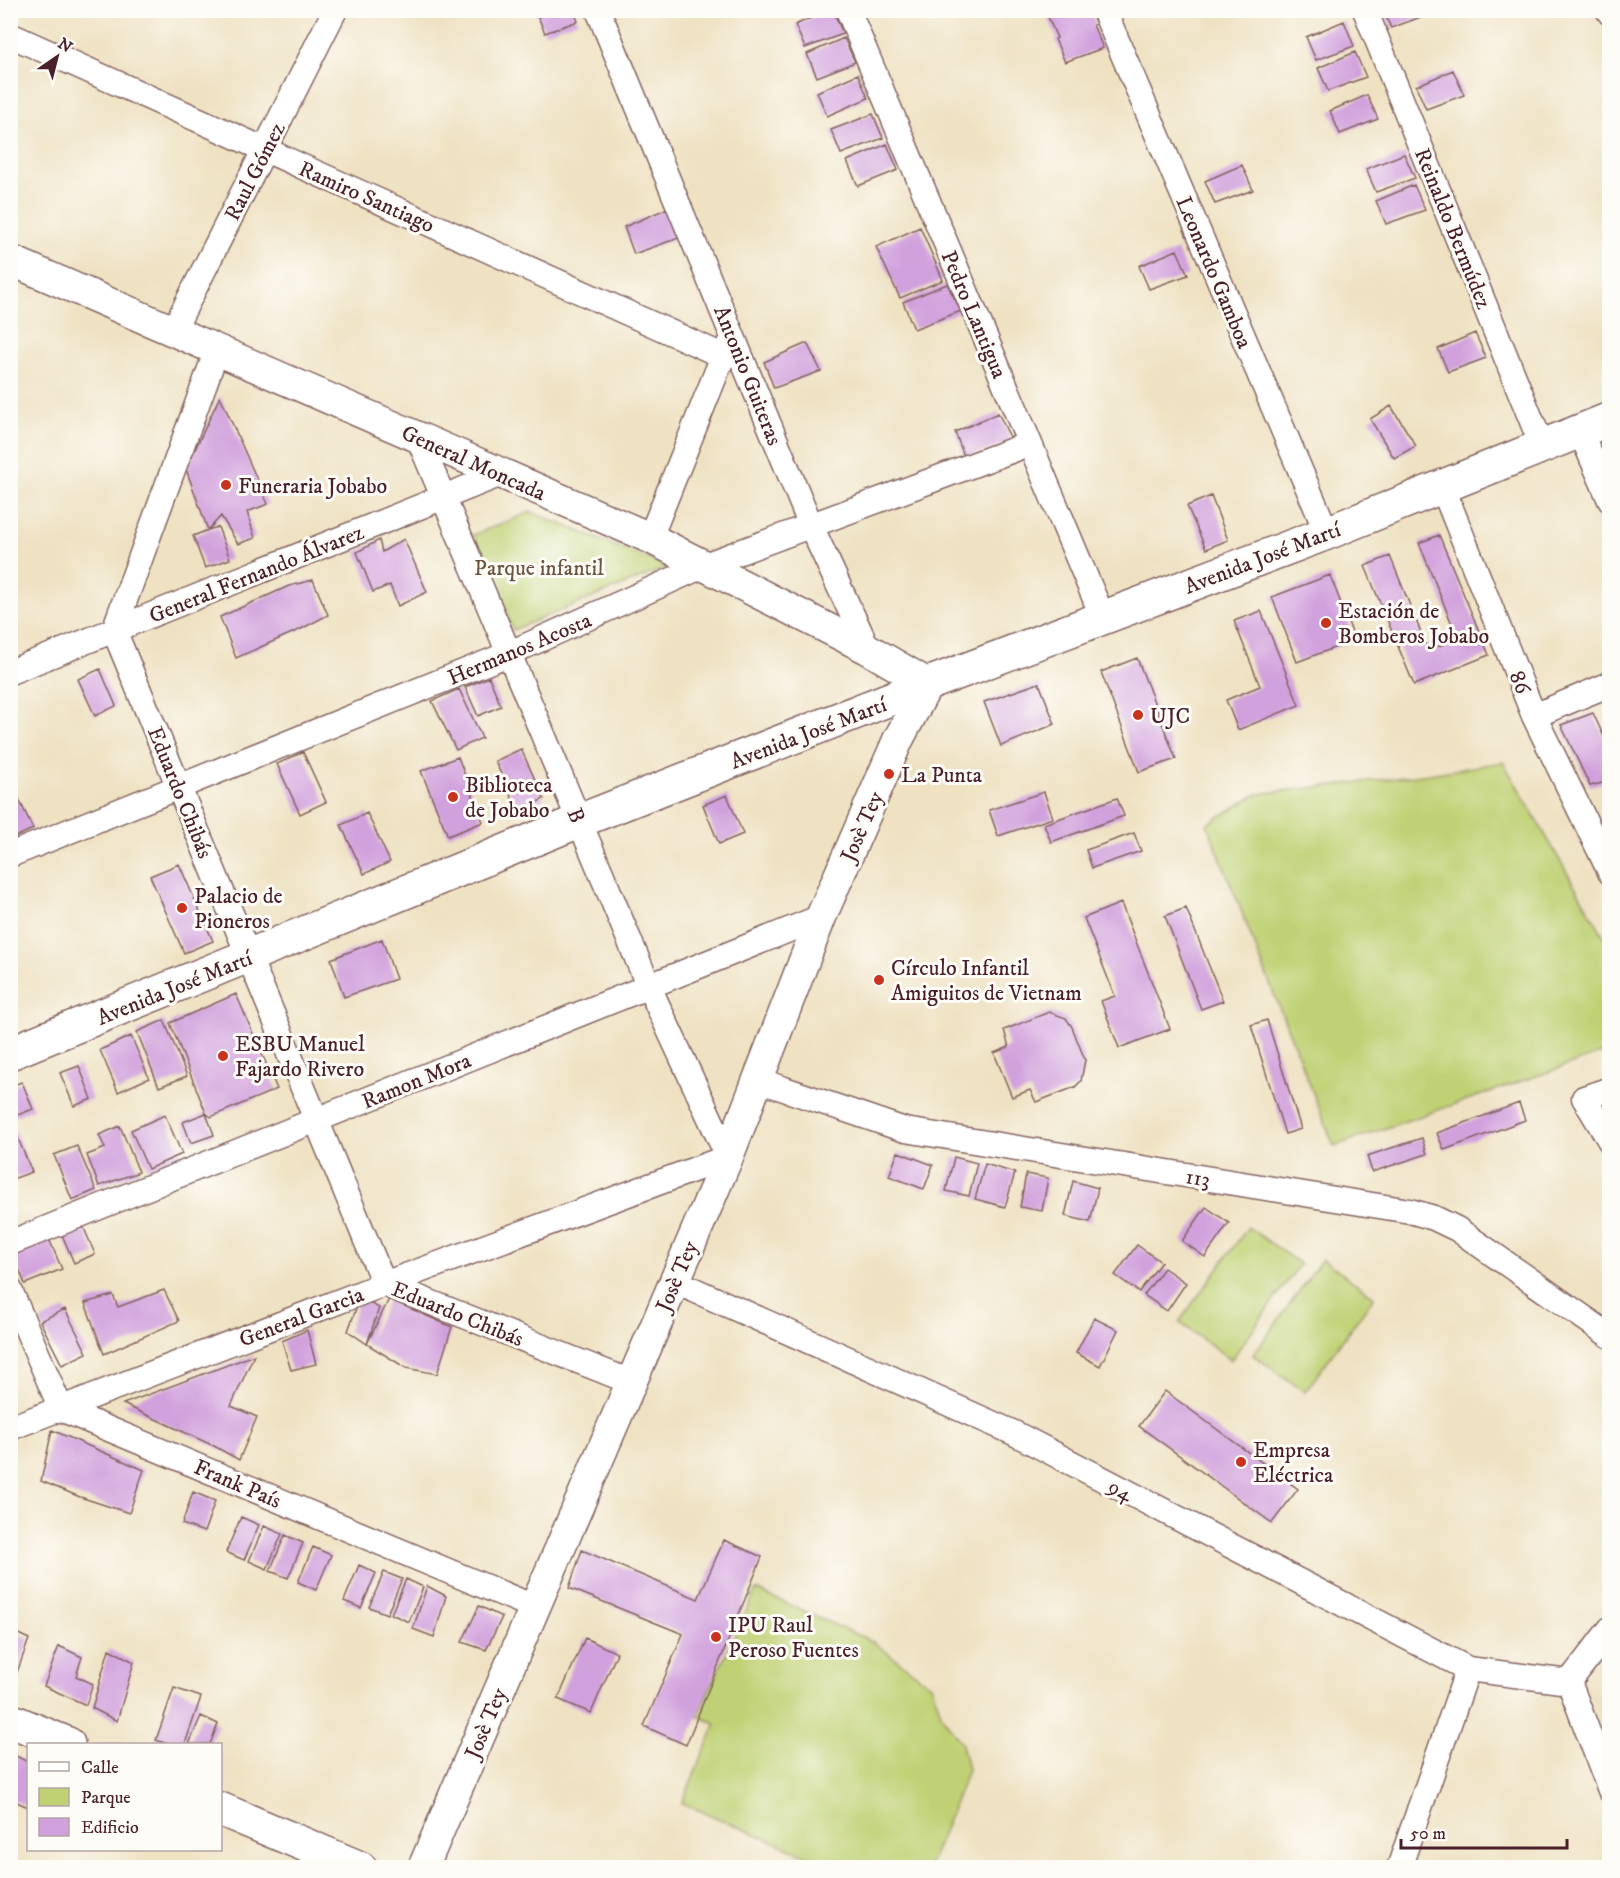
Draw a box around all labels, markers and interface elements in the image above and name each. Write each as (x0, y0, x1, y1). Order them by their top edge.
north arrow (27, 27, 87, 87)
text: N (54, 34, 76, 57)
street label: Raul Gómez (219, 117, 292, 226)
street label: Reinaldo Bermúdez (1408, 144, 1497, 313)
street label: Ramiro Santiago (294, 155, 438, 239)
street label: Leonardo Gamboa (1169, 192, 1258, 353)
street label: Pedro Lantigua (935, 247, 1013, 383)
street label: Antonio Guiteras (707, 302, 788, 449)
street label: General Moncada (397, 420, 550, 507)
place label: Funeraria Jobabo (238, 473, 387, 500)
marker: Funeraria Jobabo (219, 478, 233, 492)
street label: Avenida José Martí (1181, 516, 1346, 601)
street label: General Fernando Álvarez (145, 518, 368, 630)
park label: Parque infantil (474, 555, 604, 582)
place label: Estación de Bomberos Jobabo (1338, 598, 1489, 650)
street label: Hermanos Acosta (444, 607, 596, 692)
marker: Estación de Bomberos Jobabo (1319, 616, 1333, 630)
street label: 86 (1503, 667, 1537, 699)
street label: Avenida José Martí (727, 691, 892, 776)
place label: UJC (1150, 703, 1190, 730)
marker: UJC (1131, 708, 1145, 722)
street label: Eduardo Chibás (141, 723, 218, 862)
place label: La Punta (901, 762, 983, 789)
marker: La Punta (882, 767, 896, 781)
place label: Biblioteca de Jobabo (465, 772, 553, 824)
street label: Josè Tey (834, 787, 890, 868)
marker: Biblioteca de Jobabo (446, 790, 460, 804)
street label: B (560, 804, 591, 827)
place label: Palacio de Pioneros (194, 883, 283, 935)
marker: Palacio de Pioneros (175, 901, 189, 915)
street label: Avenida José Martí (93, 944, 257, 1032)
place label: Círculo Infantil Amiguitos de Vietnam (891, 955, 1082, 1007)
marker: Círculo Infantil Amiguitos de Vietnam (872, 973, 886, 987)
place label: ESBU Manuel Fajardo Rivero (235, 1031, 365, 1083)
street label: Ramon Mora (358, 1047, 476, 1116)
marker: ESBU Manuel Fajardo Rivero (216, 1049, 230, 1063)
street label: 113 (1184, 1163, 1212, 1194)
street label: Josè Tey (650, 1237, 705, 1318)
street label: Eduardo Chibás (388, 1276, 527, 1353)
street label: General Garcia (235, 1281, 368, 1354)
place label: Empresa Eléctrica (1253, 1437, 1334, 1489)
street label: Frank País (190, 1454, 285, 1515)
marker: Empresa Eléctrica (1234, 1455, 1248, 1469)
street label: 94 (1103, 1472, 1138, 1508)
place label: IPU Raul Peroso Fuentes (728, 1612, 859, 1664)
marker: IPU Raul Peroso Fuentes (709, 1630, 723, 1644)
street label: Josè Tey (459, 1684, 514, 1765)
legend (27, 1743, 222, 1851)
text: Calle (81, 1757, 119, 1779)
text: Parque (81, 1787, 131, 1809)
scale bar (1401, 1812, 1568, 1850)
text: Edificio (81, 1817, 139, 1839)
text: 50 m (1410, 1823, 1446, 1845)

